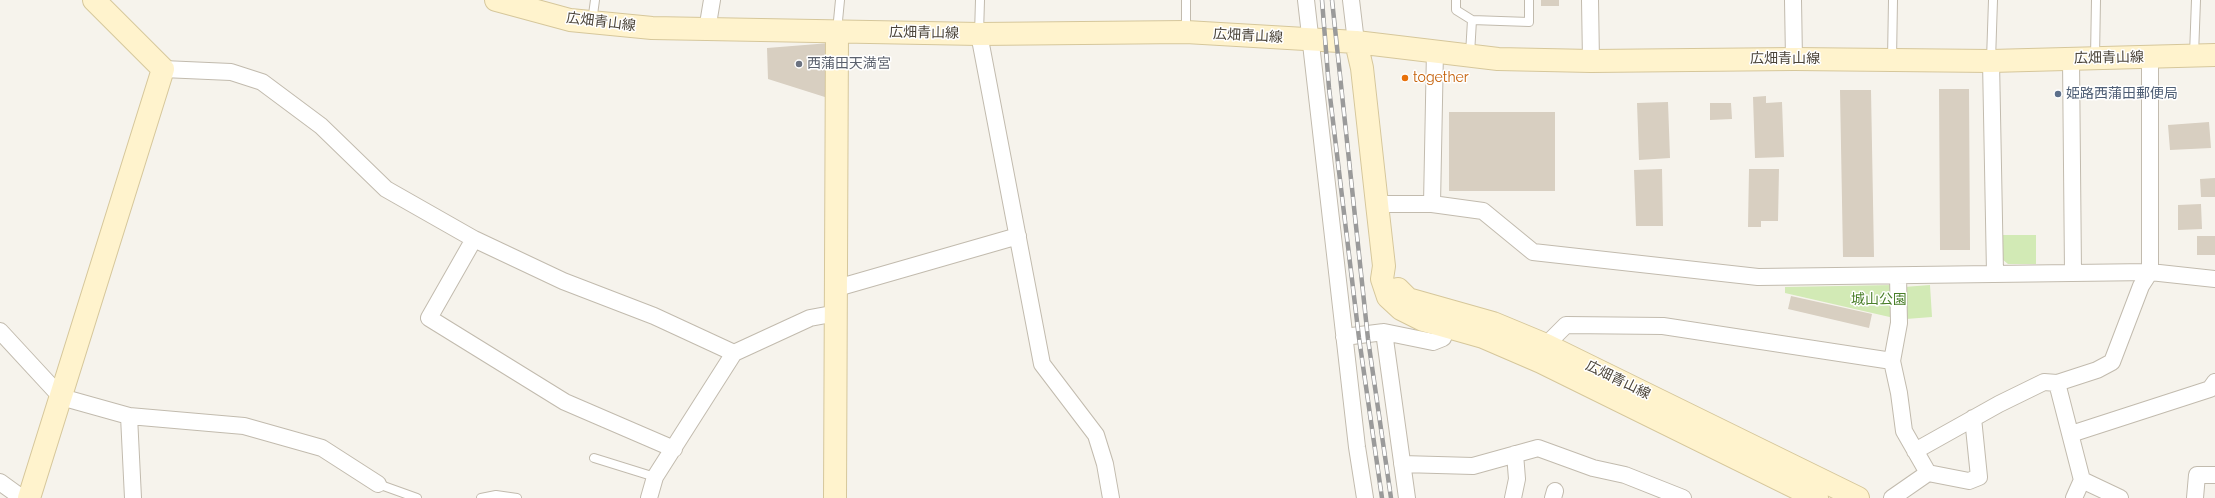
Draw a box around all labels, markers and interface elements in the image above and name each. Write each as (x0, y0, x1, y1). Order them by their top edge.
street label: 広畑青山線 (565, 9, 637, 35)
street label: 広畑青山線 (889, 24, 959, 42)
street label: 広畑青山線 (1213, 26, 1283, 46)
street label: 広畑青山線 (2074, 49, 2144, 67)
street label: 広畑青山線 (1750, 51, 1820, 67)
place label: 西蒲田天満宮 (807, 56, 891, 72)
marker: 西蒲田天満宮 (794, 59, 804, 69)
place label: together (1413, 70, 1469, 86)
marker: together (1400, 73, 1410, 83)
place label: 姫路西蒲田郵便局 (2066, 86, 2178, 102)
marker: 姫路西蒲田郵便局 (2053, 89, 2063, 99)
park label: 城山公園 (1851, 292, 1907, 308)
street label: 広畑青山線 (1583, 357, 1653, 403)

